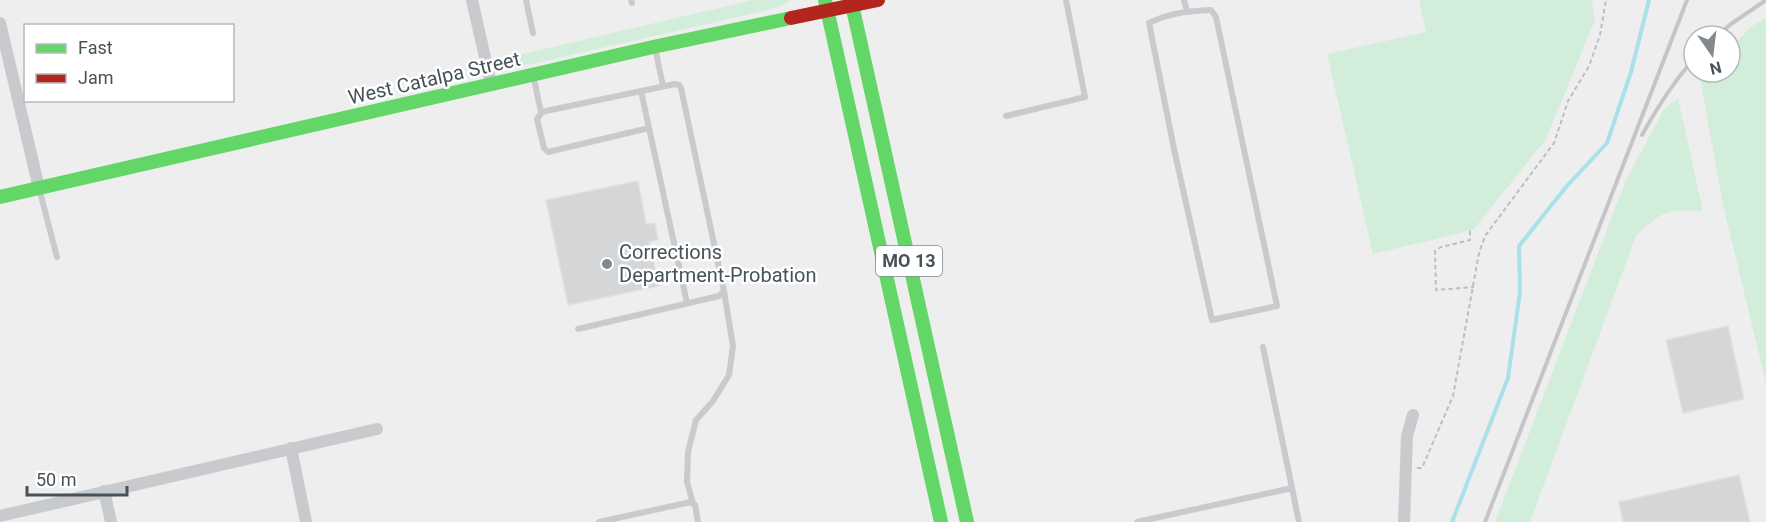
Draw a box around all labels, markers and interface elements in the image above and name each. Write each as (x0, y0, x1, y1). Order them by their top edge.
legend (24, 24, 234, 102)
north arrow (1682, 24, 1742, 84)
text: Fast (78, 37, 113, 58)
street label: West Catalpa Street (346, 47, 522, 109)
text: N (1708, 57, 1723, 79)
text: Jam (78, 67, 114, 88)
place label: Corrections Department-Probation (619, 240, 816, 287)
road number: MO 13 (876, 246, 942, 276)
marker: Corrections Department-Probation (600, 257, 614, 271)
scale bar (27, 459, 128, 497)
text: 50 m (36, 469, 76, 490)

